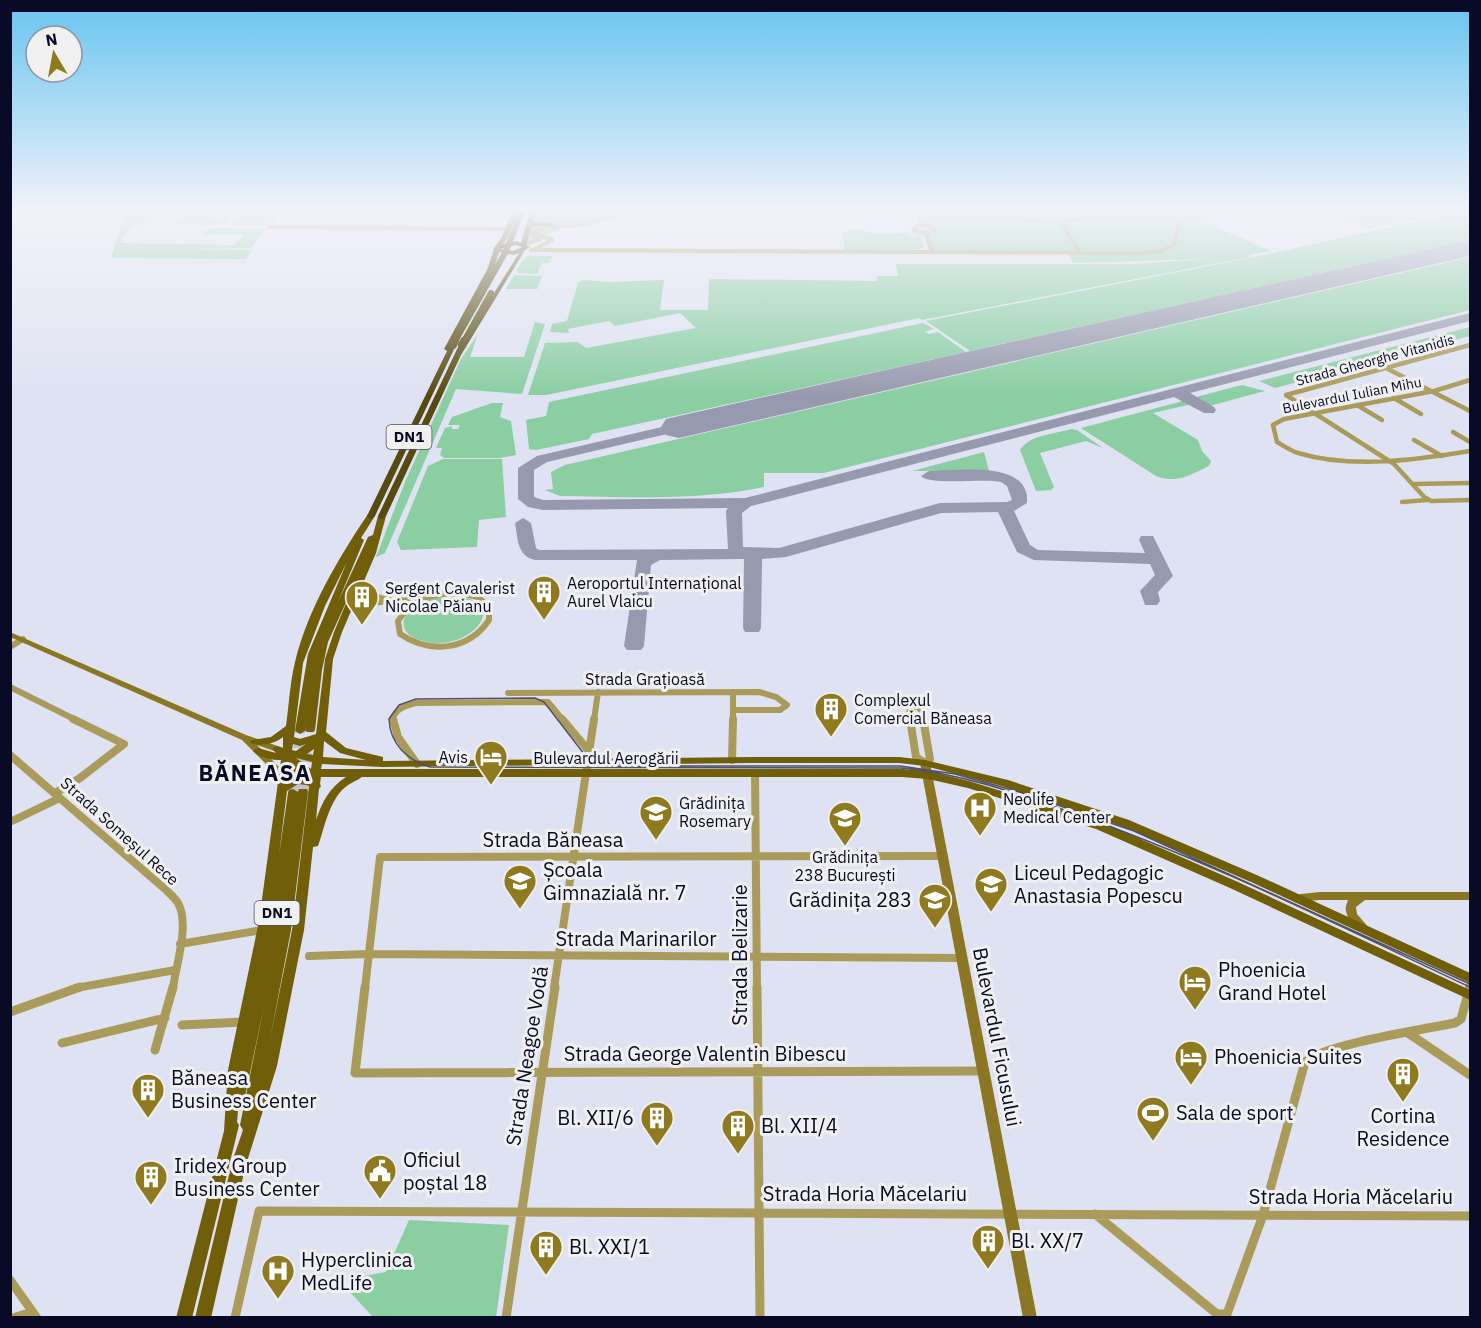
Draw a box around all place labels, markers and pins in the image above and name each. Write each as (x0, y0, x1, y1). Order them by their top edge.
place label: Aeroportul Internațional Aurel Vlaicu (567, 573, 742, 611)
building icon: Aeroportul Internațional Aurel Vlaicu (526, 574, 562, 621)
place label: Sergent Cavalerist Nicolae Păianu (385, 578, 515, 616)
building icon: Sergent Cavalerist Nicolae Păianu (344, 579, 380, 626)
place label: Complexul Comercial Băneasa (854, 690, 992, 728)
building icon: Complexul Comercial Băneasa (813, 691, 849, 738)
hotel icon: Avis (473, 739, 509, 786)
place label: Avis (438, 747, 468, 767)
place label: Neolife Medical Center (1003, 789, 1111, 827)
hospital icon: Neolife Medical Center (962, 790, 998, 837)
place label: Grădinița Rosemary (679, 793, 751, 831)
school or university icon: Grădinița Rosemary (638, 794, 674, 841)
school or university icon: Grădinița 238 București (827, 800, 863, 847)
place label: Grădinița 238 București (794, 847, 896, 885)
place label: Școala Gimnazială nr. 7 (543, 856, 686, 906)
place label: Liceul Pedagogic Anastasia Popescu (1014, 859, 1183, 909)
school or university icon: Școala Gimnazială nr. 7 (502, 863, 538, 910)
school or university icon: Liceul Pedagogic Anastasia Popescu (973, 866, 1009, 913)
school or university icon: Grădinița 283 (917, 882, 953, 929)
place label: Grădinița 283 (789, 886, 912, 913)
place label: Phoenicia Grand Hotel (1218, 956, 1326, 1006)
hotel icon: Phoenicia Grand Hotel (1177, 964, 1213, 1011)
hotel icon: Phoenicia Suites (1173, 1039, 1209, 1086)
place label: Phoenicia Suites (1214, 1043, 1362, 1070)
building icon: Cortina Residence (1385, 1056, 1421, 1103)
place label: Băneasa Business Center (171, 1064, 317, 1114)
building icon: Băneasa Business Center (130, 1072, 166, 1119)
sports icon: Sala de sport (1135, 1095, 1171, 1142)
place label: Sala de sport (1176, 1099, 1293, 1126)
building icon: Bl. XII/6 (639, 1100, 675, 1147)
place label: Cortina Residence (1356, 1102, 1450, 1152)
place label: Bl. XII/6 (557, 1104, 634, 1131)
building icon: Bl. XII/4 (720, 1108, 756, 1155)
place label: Bl. XII/4 (761, 1112, 838, 1139)
place label: Oficiul poștal 18 (403, 1146, 487, 1196)
place label: Iridex Group Business Center (174, 1152, 320, 1202)
public building icon: Oficiul poștal 18 (362, 1153, 398, 1200)
building icon: Iridex Group Business Center (133, 1159, 169, 1206)
building icon: Bl. XX/7 (970, 1223, 1006, 1270)
place label: Bl. XX/7 (1011, 1227, 1084, 1254)
building icon: Bl. XXI/1 (528, 1229, 564, 1276)
place label: Bl. XXI/1 (569, 1233, 650, 1260)
place label: Hyperclinica MedLife (301, 1246, 413, 1296)
hospital icon: Hyperclinica MedLife (260, 1253, 296, 1300)

